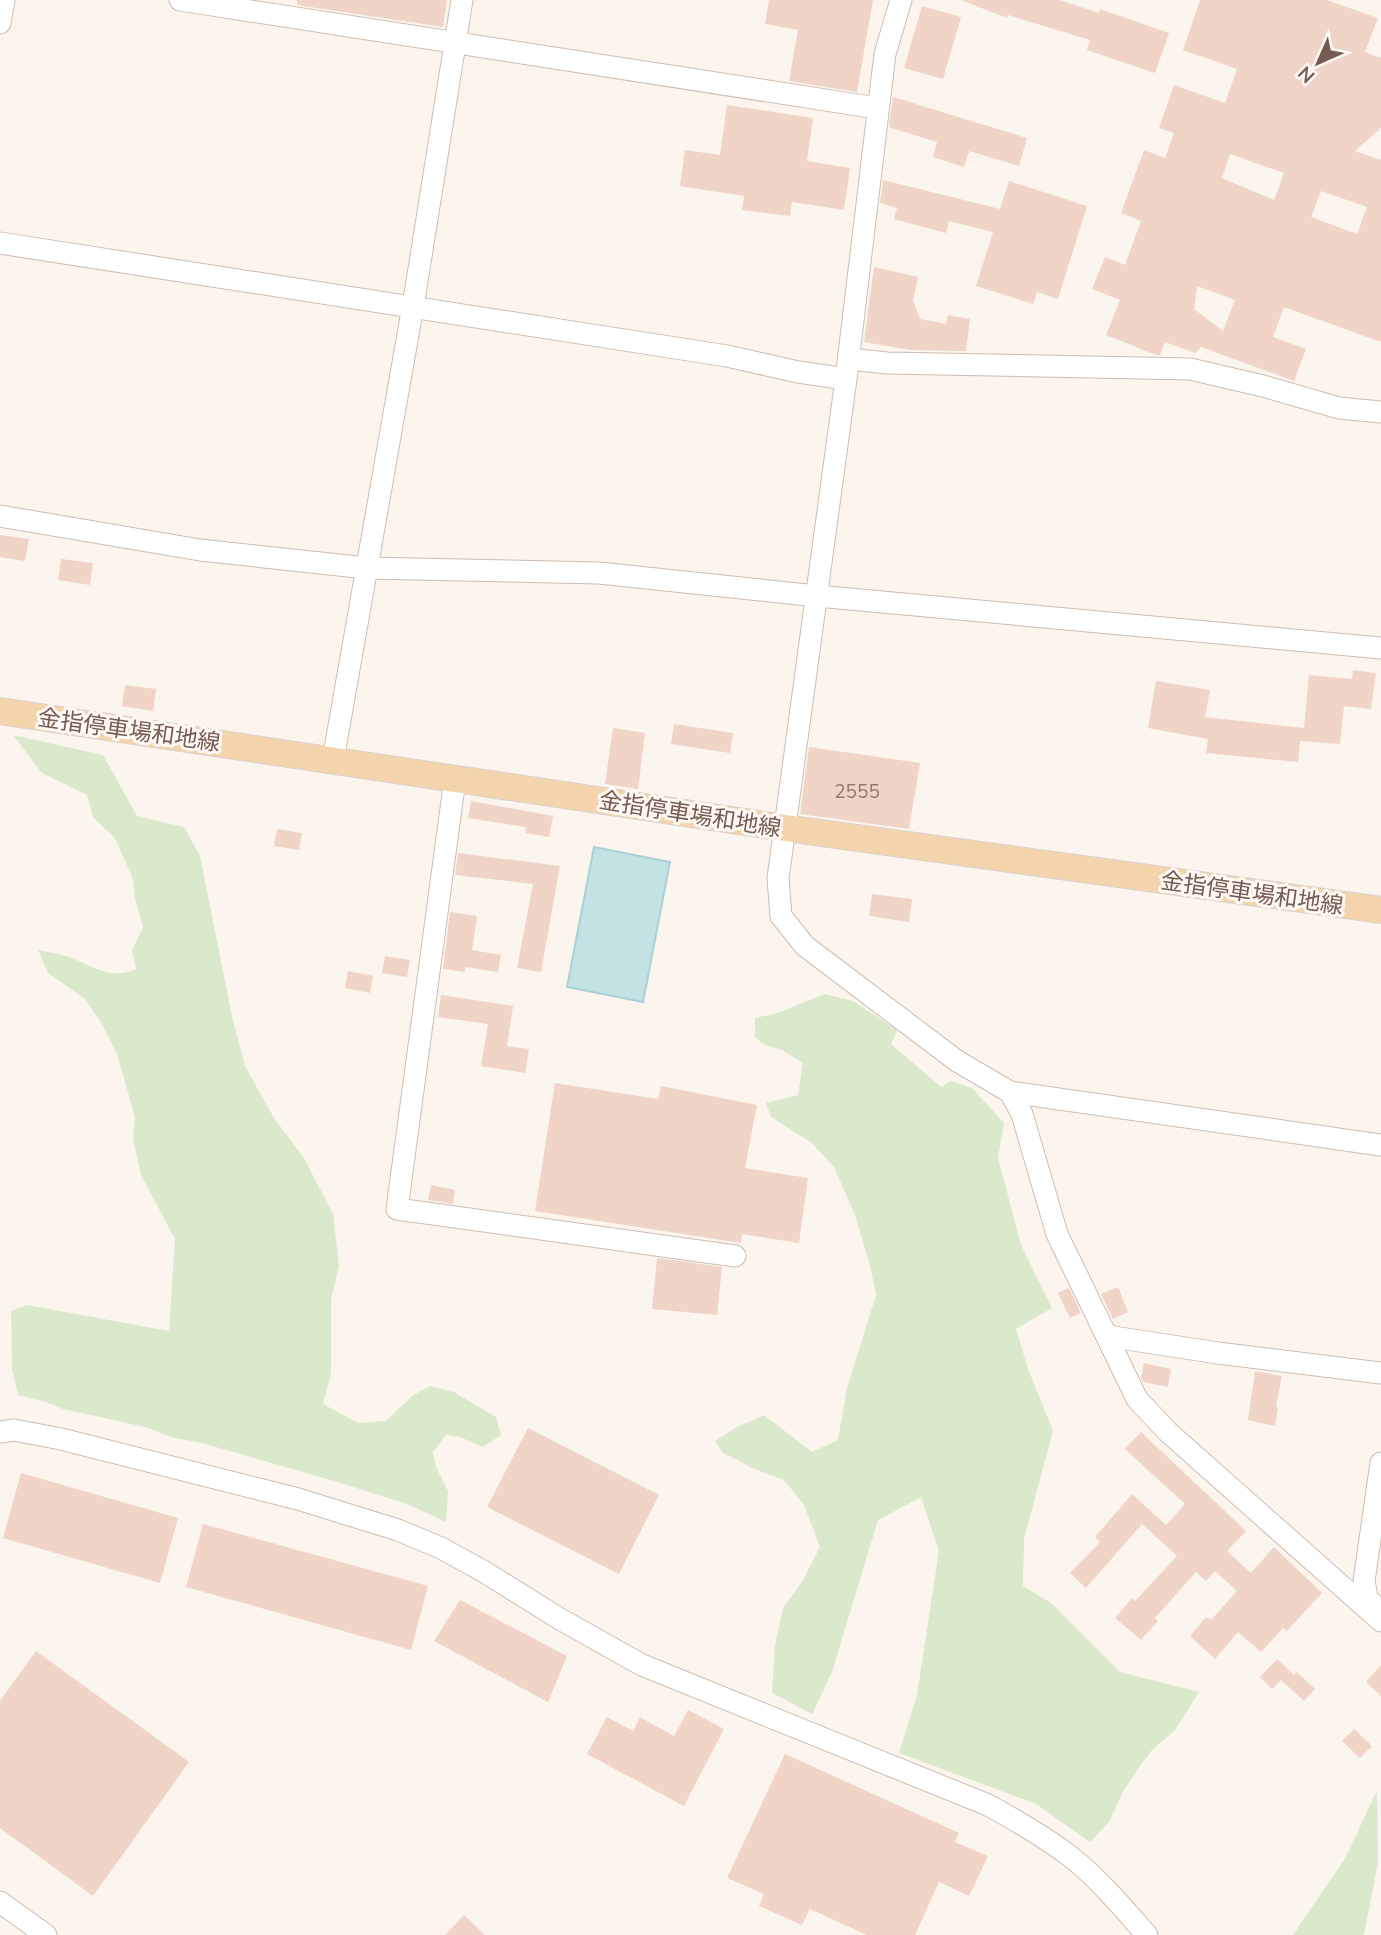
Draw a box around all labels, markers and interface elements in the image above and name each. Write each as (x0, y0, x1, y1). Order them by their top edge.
north arrow (1283, 28, 1353, 98)
text: N (1292, 60, 1321, 89)
street label: 金指停車場和地線 (36, 702, 222, 759)
house number: 2555 (834, 779, 880, 805)
street label: 金指停車場和地線 (597, 785, 783, 844)
street label: 金指停車場和地線 (1159, 865, 1345, 922)

